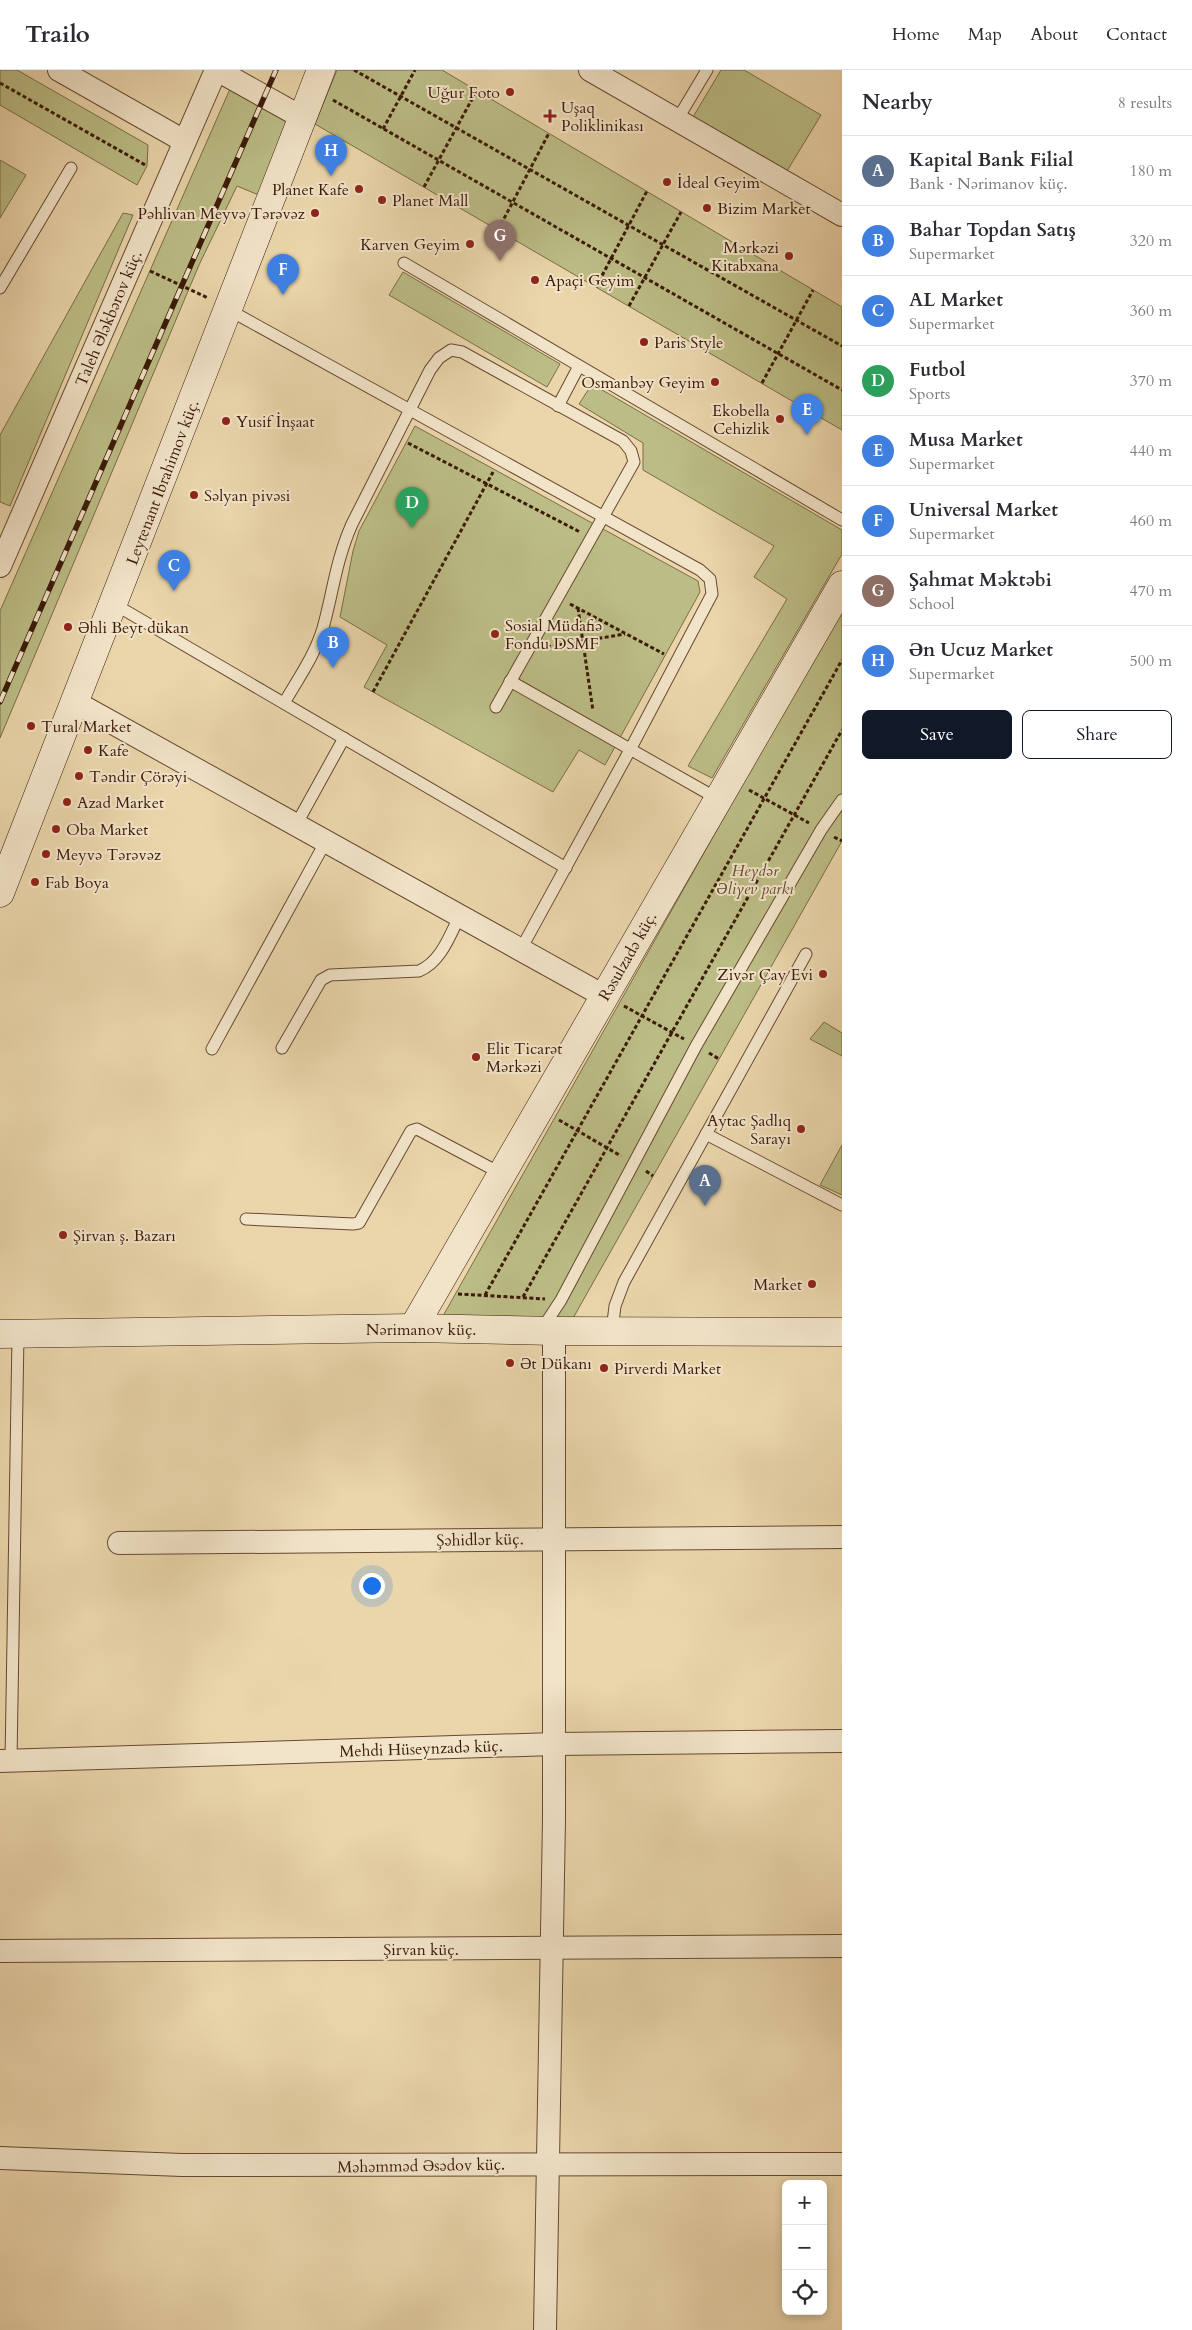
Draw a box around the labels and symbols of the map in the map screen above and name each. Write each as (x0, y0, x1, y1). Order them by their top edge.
place label: Uğur Foto (428, 82, 500, 104)
marker: Uğur Foto (504, 86, 516, 98)
place label: Uşaq Poliklinikası (561, 97, 644, 137)
marker: Uşaq Poliklinikası (543, 109, 557, 123)
pin: H (315, 135, 347, 176)
place label: İdeal Geyim (677, 172, 760, 194)
marker: İdeal Geyim (661, 176, 673, 188)
place label: Planet Kafe (272, 179, 349, 201)
marker: Planet Kafe (353, 183, 365, 195)
place label: Planet Mall (392, 190, 468, 212)
marker: Planet Mall (376, 194, 388, 206)
place label: Bizim Market (717, 198, 811, 220)
marker: Bizim Market (701, 202, 713, 214)
place label: Pəhlivan Meyvə Tərəvəz (137, 203, 305, 225)
marker: Pəhlivan Meyvə Tərəvəz (309, 207, 321, 219)
pin: G (484, 220, 516, 261)
place label: Karven Geyim (360, 234, 460, 256)
place label: Mərkəzi Kitabxana (711, 237, 779, 277)
marker: Karven Geyim (464, 238, 476, 250)
street label: Taleh Ələkbərov küç. (70, 247, 148, 390)
marker: Mərkəzi Kitabxana (783, 250, 795, 262)
pin: F (267, 254, 299, 295)
place label: Apaçi Geyim (545, 270, 635, 292)
marker: Apaçi Geyim (529, 274, 541, 286)
place label: Paris Style (654, 332, 723, 354)
marker: Paris Style (638, 336, 650, 348)
place label: Osmanbəy Geyim (581, 372, 705, 394)
marker: Osmanbəy Geyim (709, 376, 721, 388)
pin: E (791, 394, 823, 435)
street label: Leytenant Ibrahimov küç. (121, 396, 205, 568)
place label: Ekobella Cehizlik (712, 400, 770, 440)
place label: Yusif İnşaat (236, 411, 315, 433)
marker: Ekobella Cehizlik (774, 413, 786, 425)
marker: Yusif İnşaat (220, 415, 232, 427)
place label: Səlyan pivəsi (204, 485, 291, 507)
pin: D (396, 487, 428, 528)
marker: Səlyan pivəsi (188, 489, 200, 501)
pin: C (158, 550, 190, 591)
place label: Sosial Müdafiə Fondu DSMF (505, 615, 602, 655)
place label: Əhli Beyt dükan (78, 617, 189, 639)
marker: Əhli Beyt dükan (62, 621, 74, 633)
pin: B (317, 627, 349, 668)
marker: Sosial Müdafiə Fondu DSMF (489, 628, 501, 640)
place label: Tural Market (41, 716, 131, 738)
marker: Tural Market (25, 720, 37, 732)
place label: Kafe (98, 740, 129, 762)
marker: Kafe (82, 744, 94, 756)
place label: Təndir Çörəyi (89, 766, 188, 788)
marker: Təndir Çörəyi (73, 770, 85, 782)
place label: Azad Market (77, 792, 164, 814)
marker: Azad Market (61, 796, 73, 808)
place label: Oba Market (66, 819, 148, 841)
marker: Oba Market (50, 823, 62, 835)
place label: Meyvə Tərəvəz (56, 844, 161, 866)
marker: Meyvə Tərəvəz (40, 848, 52, 860)
park label: Heydər Əliyev parkı (716, 860, 794, 900)
place label: Fab Boya (45, 872, 109, 894)
marker: Fab Boya (29, 876, 41, 888)
street label: Rəsulzadə küç. (593, 908, 662, 1005)
place label: Zivər Çay Evi (717, 964, 814, 986)
marker: Zivər Çay Evi (817, 968, 829, 980)
place label: Elit Ticarət Mərkəzi (486, 1038, 562, 1078)
marker: Elit Ticarət Mərkəzi (470, 1051, 482, 1063)
place label: Aytac Şadlıq Sarayı (707, 1110, 791, 1150)
marker: Aytac Şadlıq Sarayı (795, 1123, 807, 1135)
pin: A (689, 1165, 721, 1206)
place label: Şirvan ş. Bazarı (73, 1225, 176, 1247)
marker: Şirvan ş. Bazarı (57, 1229, 69, 1241)
place label: Market (753, 1274, 802, 1296)
marker: Market (806, 1278, 818, 1290)
street label: Nərimanov küç. (366, 1319, 476, 1341)
place label: Ət Dükanı (520, 1353, 592, 1375)
marker: Ət Dükanı (504, 1357, 516, 1369)
place label: Pirverdi Market (614, 1358, 721, 1380)
marker: Pirverdi Market (598, 1362, 610, 1374)
street label: Şəhidlər küç. (436, 1528, 524, 1552)
your location (359, 1573, 385, 1599)
street label: Mehdi Hüseynzadə küç. (339, 1735, 503, 1763)
street label: Şirvan küç. (383, 1939, 459, 1961)
street label: Məhəmməd Əsədov küç. (337, 2154, 505, 2178)

